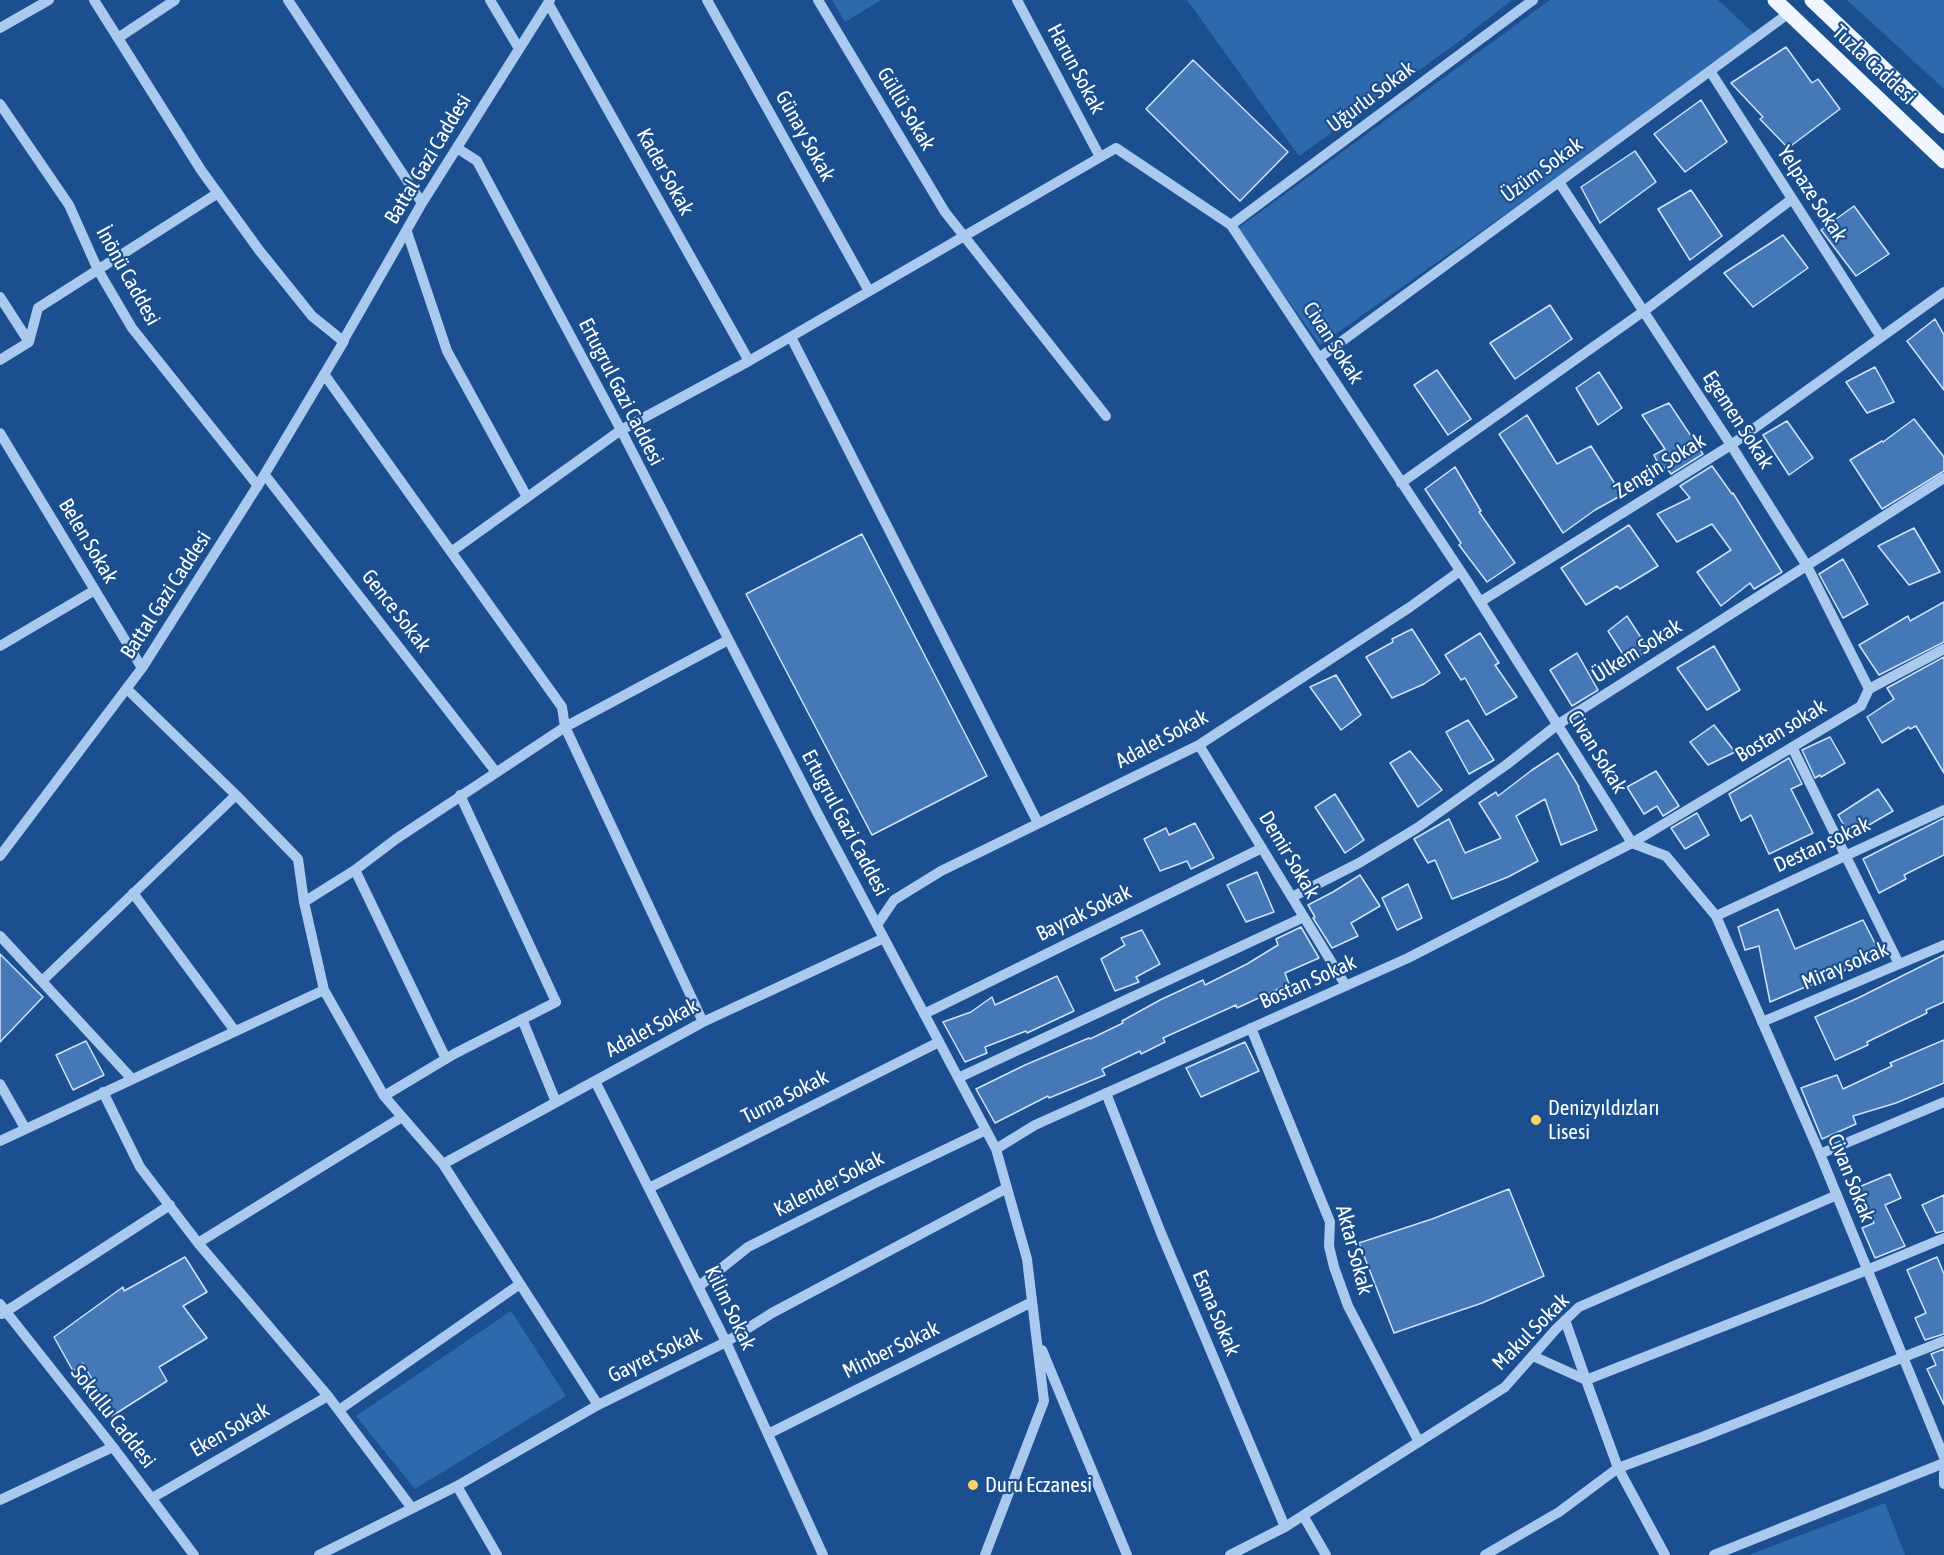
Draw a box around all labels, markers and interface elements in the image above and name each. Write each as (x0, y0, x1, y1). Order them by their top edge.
street label: Harun Sokak (1042, 20, 1110, 118)
street label: Tuzla Caddesi (1827, 20, 1921, 110)
street label: Uğurlu Sokak (1322, 56, 1420, 138)
street label: Güllü Sokak (871, 63, 941, 155)
street label: Günay Sokak (770, 86, 840, 186)
street label: Battal Gazi Caddesi (379, 89, 477, 229)
street label: Kader Sokak (631, 124, 699, 220)
street label: Üzüm Sokak (1496, 132, 1588, 208)
street label: Yelpaze Sokak (1772, 141, 1852, 247)
street label: İnönü Caddesi (90, 222, 166, 330)
street label: Civan Sokak (1297, 297, 1369, 389)
street label: Ertugrul Gazi Caddesi (573, 314, 669, 470)
street label: Egemen Sokak (1697, 366, 1779, 474)
street label: Zengin Sokak (1610, 428, 1710, 504)
street label: Belen Sokak (53, 494, 123, 588)
street label: Battal Gazi Caddesi (115, 526, 217, 664)
street label: Gence Sokak (356, 565, 436, 657)
street label: Ülkem Sokak (1587, 613, 1687, 689)
street label: Bostan sokak (1731, 694, 1831, 768)
street label: Adalet Sokak (1112, 704, 1212, 774)
street label: Civan Sokak (1562, 706, 1632, 798)
street label: Ertugrul Gazi Caddesi (796, 746, 894, 900)
street label: Demir Sokak (1253, 807, 1325, 903)
street label: Destan sokak (1770, 812, 1874, 878)
street label: Bayrak Sokak (1032, 879, 1136, 947)
street label: Miray sokak (1798, 937, 1892, 995)
street label: Bostan Sokak (1256, 950, 1360, 1014)
street label: Adalet Sokak (602, 993, 702, 1063)
street label: Turna Sokak (737, 1064, 833, 1130)
place label: Denizyıldızları Lisesi (1548, 1095, 1659, 1145)
marker: Denizyıldızları Lisesi (1529, 1113, 1543, 1127)
street label: Civan Sokak (1822, 1130, 1880, 1226)
street label: Kalender Sokak (770, 1145, 888, 1223)
street label: Aktar Sokak (1330, 1203, 1378, 1297)
street label: Kilim Sokak (699, 1262, 761, 1354)
street label: Esma Sokak (1187, 1266, 1245, 1360)
street label: Makul Sokak (1487, 1288, 1575, 1376)
street label: Minber Sokak (838, 1316, 944, 1384)
street label: Gayret Sokak (604, 1322, 706, 1388)
street label: Sokullu Caddesi (65, 1361, 161, 1473)
street label: Eken Sokak (186, 1397, 274, 1463)
place label: Duru Eczanesi (985, 1472, 1092, 1498)
marker: Duru Eczanesi (966, 1478, 980, 1492)

